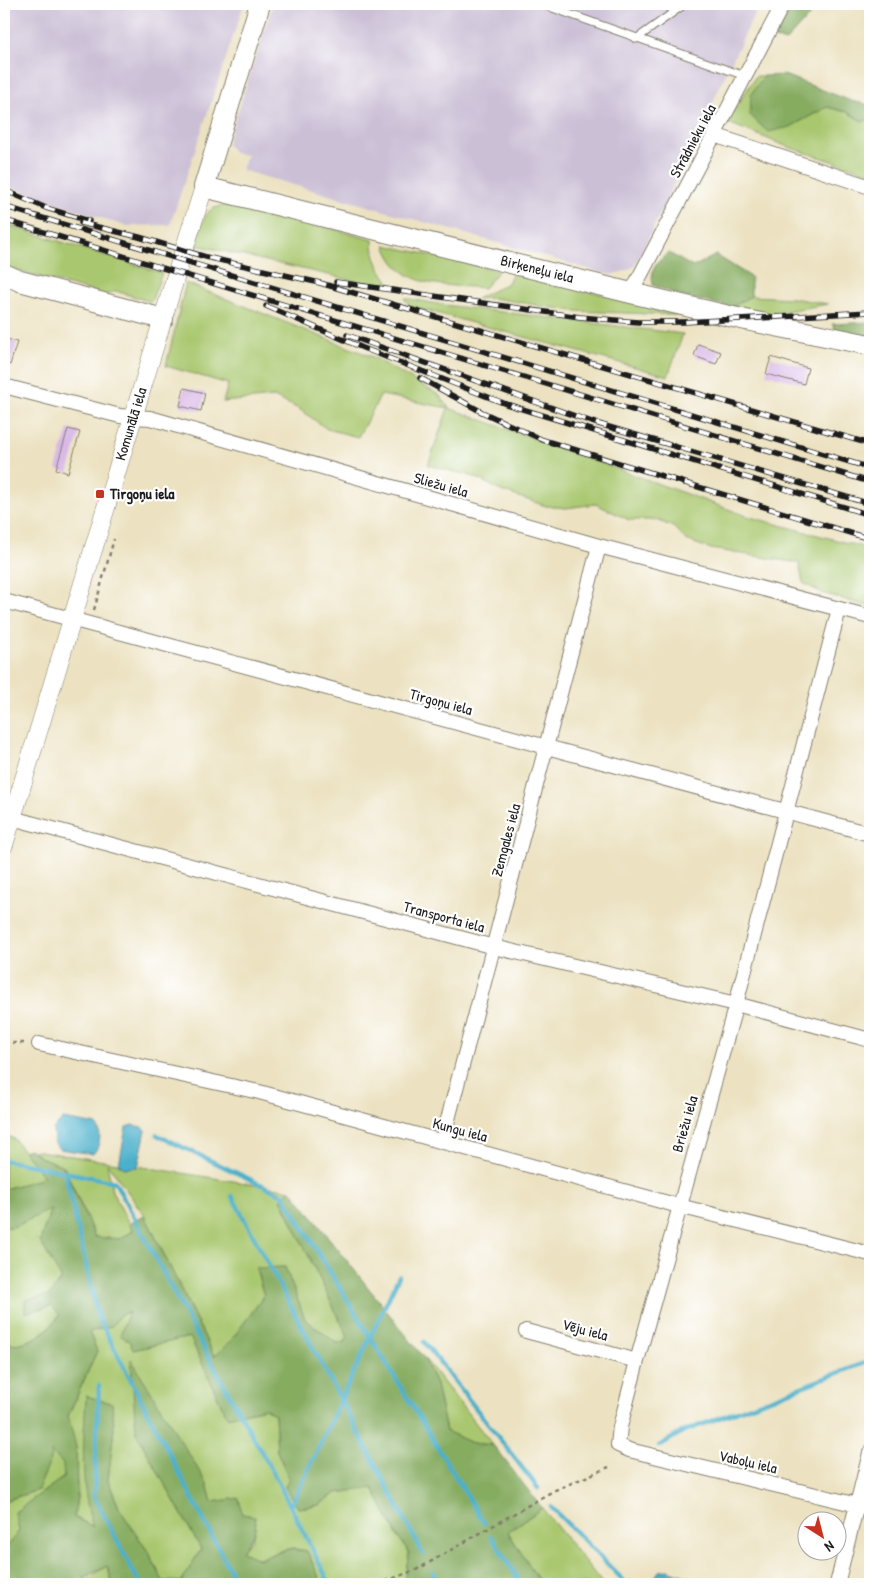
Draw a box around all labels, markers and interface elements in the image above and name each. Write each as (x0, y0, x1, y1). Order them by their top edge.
street label: Strādnieku iela (664, 100, 721, 181)
street label: Birķeneļu iela (499, 249, 576, 288)
street label: Komunālā iela (109, 385, 152, 463)
street label: Sliežu iela (412, 467, 471, 502)
place label: Tirgoņu iela (109, 483, 174, 505)
marker: Tirgoņu iela (94, 488, 106, 500)
street label: Tirgoņu iela (407, 683, 475, 720)
street label: Zemgales iela (486, 801, 525, 879)
street label: Transporta iela (401, 896, 487, 937)
street label: Briežu iela (666, 1093, 703, 1155)
street label: Kungu iela (430, 1112, 490, 1147)
street label: Vēju iela (560, 1313, 610, 1346)
street label: Vaboļu iela (717, 1445, 779, 1478)
north arrow (796, 1510, 846, 1560)
text: N (821, 1537, 839, 1557)

